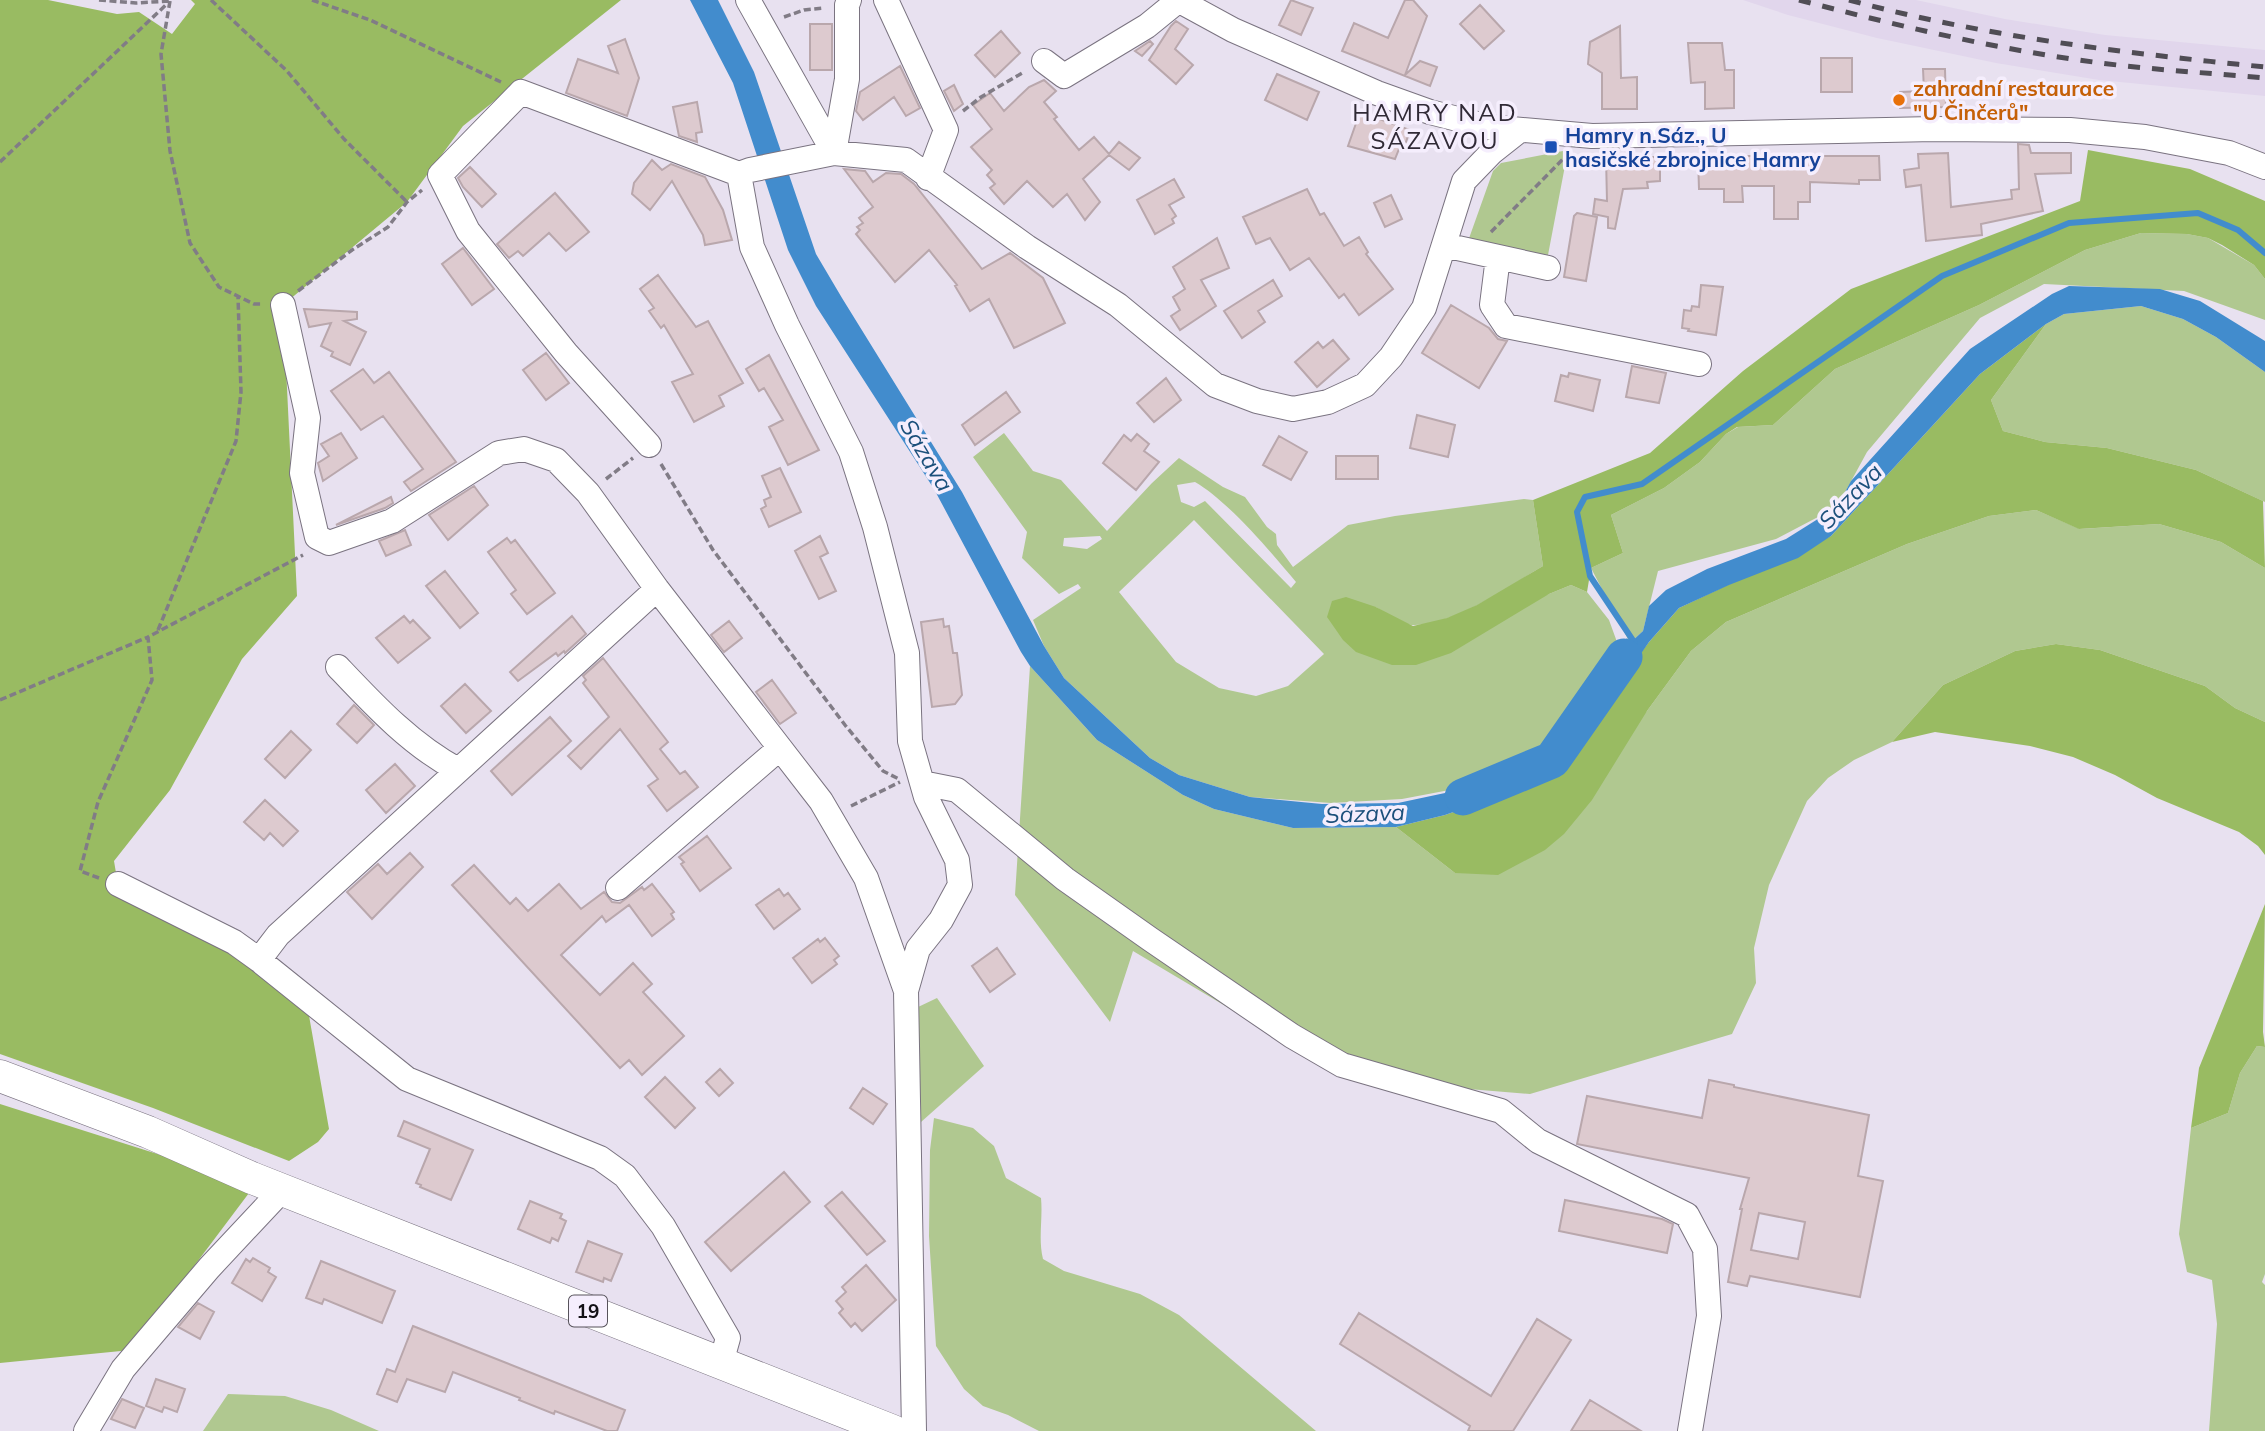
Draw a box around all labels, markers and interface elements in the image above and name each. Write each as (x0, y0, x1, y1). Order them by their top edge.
place label: zahradní restaurace "U Činčerů" (1913, 75, 2114, 125)
marker: zahradní restaurace "U Činčerů" (1891, 92, 1907, 108)
district label: HAMRY NAD SÁZAVOU (1352, 97, 1518, 155)
place label: Hamry n.Sáz., U hasičské zbrojnice Hamry (1565, 122, 1821, 172)
marker: Hamry n.Sáz., U hasičské zbrojnice Hamry (1543, 139, 1559, 155)
water label: Sázava (894, 413, 960, 497)
water label: Sázava (1812, 457, 1888, 535)
water label: Sázava (1325, 797, 1405, 829)
road number: 19 (569, 1296, 607, 1326)

